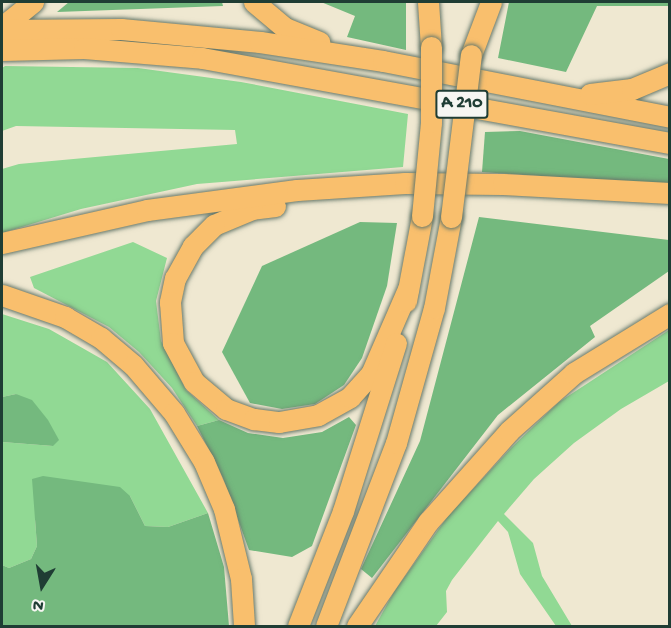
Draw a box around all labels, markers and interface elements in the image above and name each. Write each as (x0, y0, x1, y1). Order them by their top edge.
road number: A 210 (435, 89, 489, 119)
north arrow (12, 556, 72, 616)
text: N (32, 594, 45, 614)

